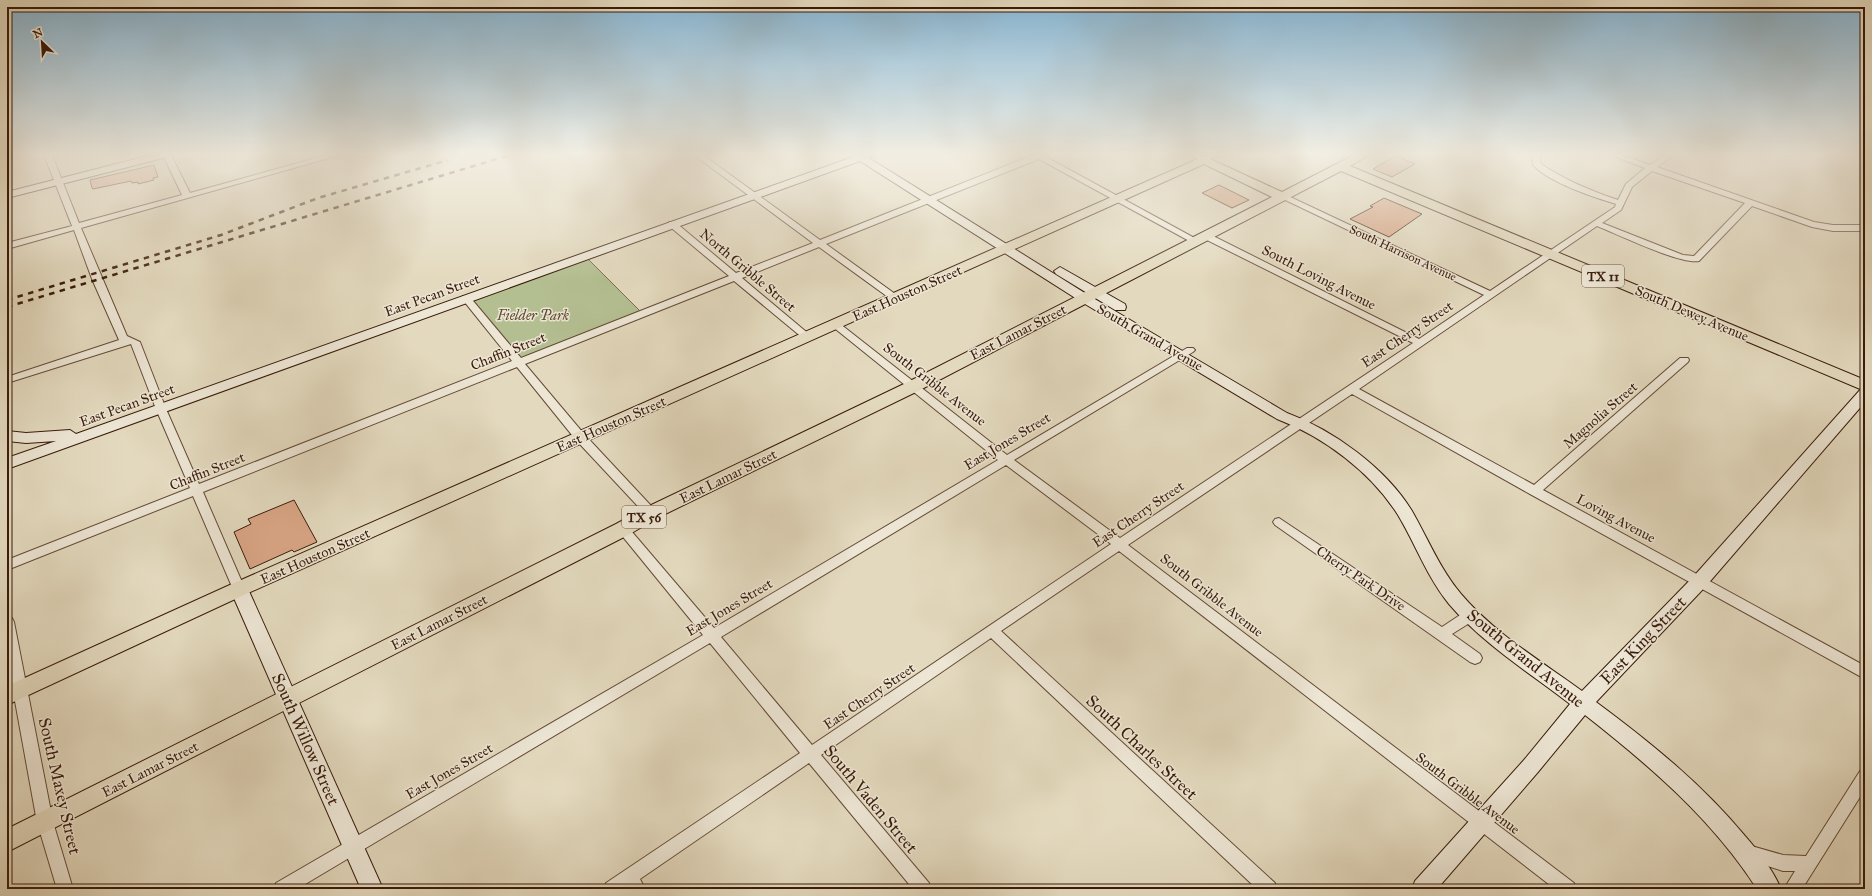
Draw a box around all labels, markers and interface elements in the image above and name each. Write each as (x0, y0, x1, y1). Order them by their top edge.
north arrow (22, 22, 62, 62)
text: N (31, 25, 46, 41)
street label: South Harrison Avenue (1347, 222, 1459, 284)
street label: North Gribble Street (696, 225, 799, 315)
street label: South Loving Avenue (1259, 241, 1379, 314)
street label: East Houston Street (850, 262, 965, 325)
road number: TX 11 (1582, 265, 1624, 287)
street label: East Pecan Street (382, 270, 482, 321)
street label: South Dewey Avenue (1632, 282, 1751, 345)
street label: East Cherry Street (1358, 297, 1456, 371)
street label: South Grand Avenue (1094, 300, 1206, 375)
street label: East Lamar Street (967, 301, 1069, 364)
park label: Fielder Park (496, 307, 570, 324)
street label: Chaffin Street (468, 329, 548, 374)
street label: South Gribble Avenue (880, 339, 990, 430)
street label: Magnolia Street (1560, 378, 1641, 452)
street label: East Pecan Street (77, 380, 177, 431)
street label: East Houston Street (554, 393, 669, 456)
street label: East Jones Street (961, 409, 1054, 475)
street label: East Lamar Street (677, 446, 780, 507)
street label: Chaffin Street (167, 449, 247, 494)
street label: East Cherry Street (1089, 477, 1187, 551)
street label: Loving Avenue (1573, 490, 1658, 546)
road number: TX 56 (622, 506, 666, 528)
street label: East Houston Street (258, 525, 373, 588)
street label: Cherry Park Drive (1313, 542, 1409, 615)
street label: South Gribble Avenue (1157, 550, 1267, 641)
street label: East Jones Street (683, 575, 776, 641)
street label: East Lamar Street (388, 591, 490, 654)
street label: East King Street (1596, 592, 1691, 689)
street label: South Grand Avenue (1463, 605, 1589, 712)
street label: East Cherry Street (820, 659, 918, 733)
street label: South Willow Street (267, 670, 344, 808)
street label: South Charles Street (1082, 690, 1202, 804)
street label: South Maxey Street (34, 716, 85, 856)
street label: East Lamar Street (99, 738, 201, 801)
street label: East Jones Street (403, 740, 496, 804)
street label: South Vaden Street (819, 741, 922, 858)
street label: South Gribble Avenue (1412, 749, 1523, 838)

